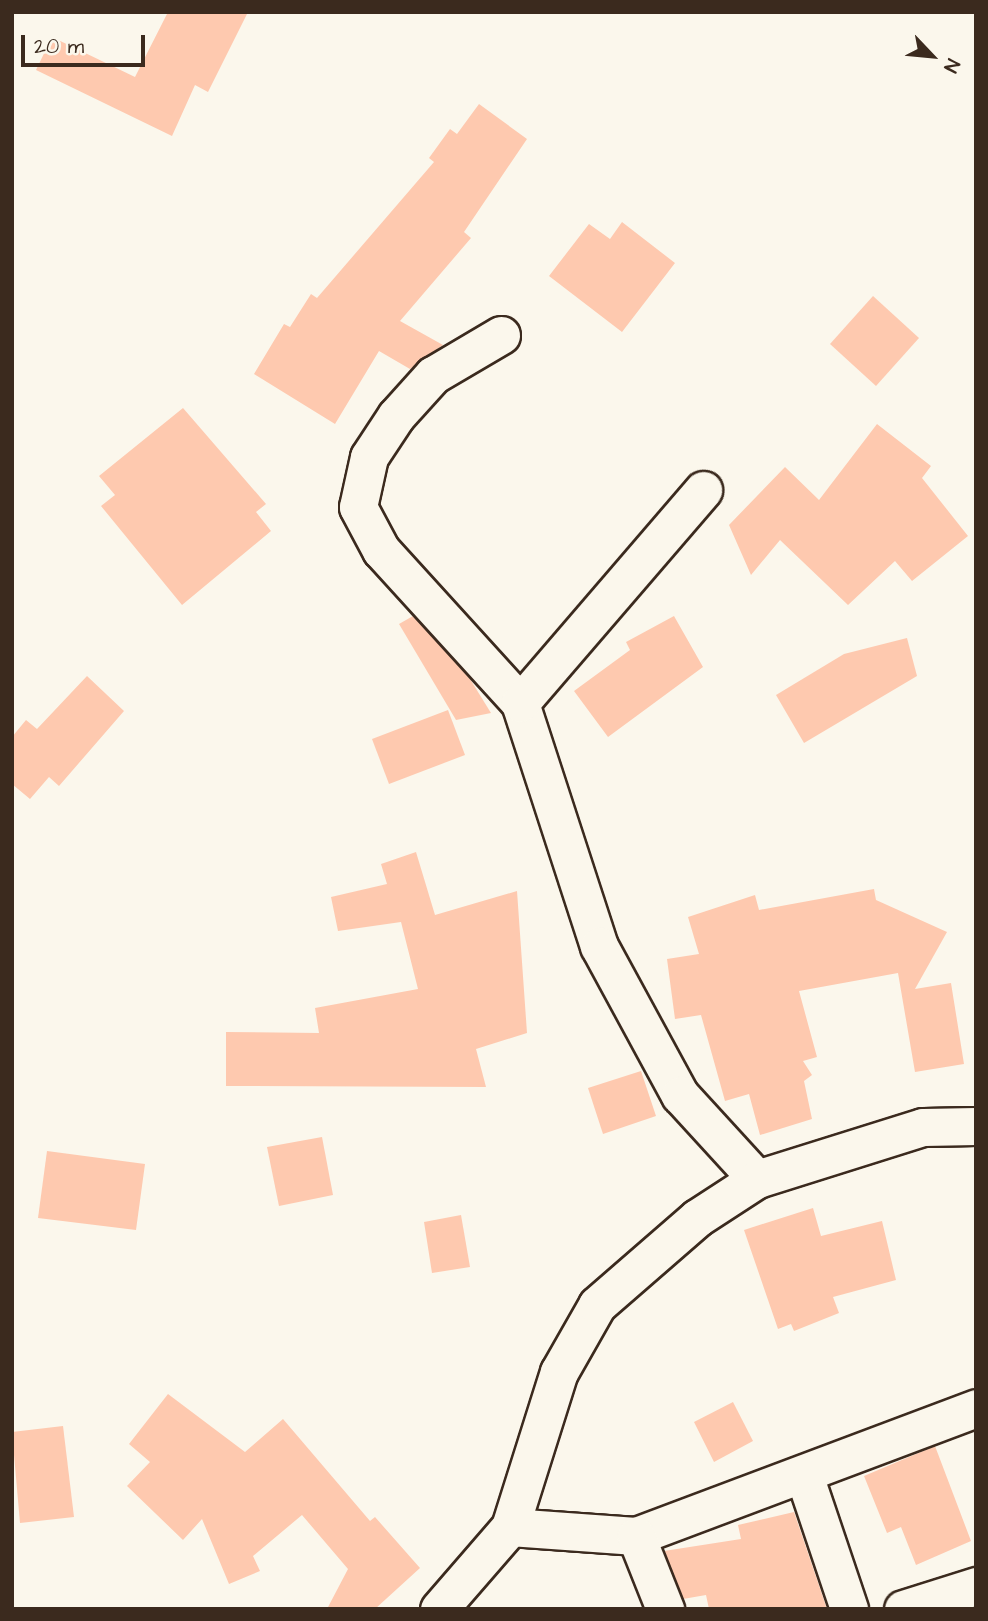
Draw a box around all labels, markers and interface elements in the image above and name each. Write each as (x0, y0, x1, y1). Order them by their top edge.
scale bar (24, 21, 149, 65)
north arrow (897, 21, 967, 91)
text: 20 m (34, 32, 84, 61)
text: N (937, 54, 966, 77)

